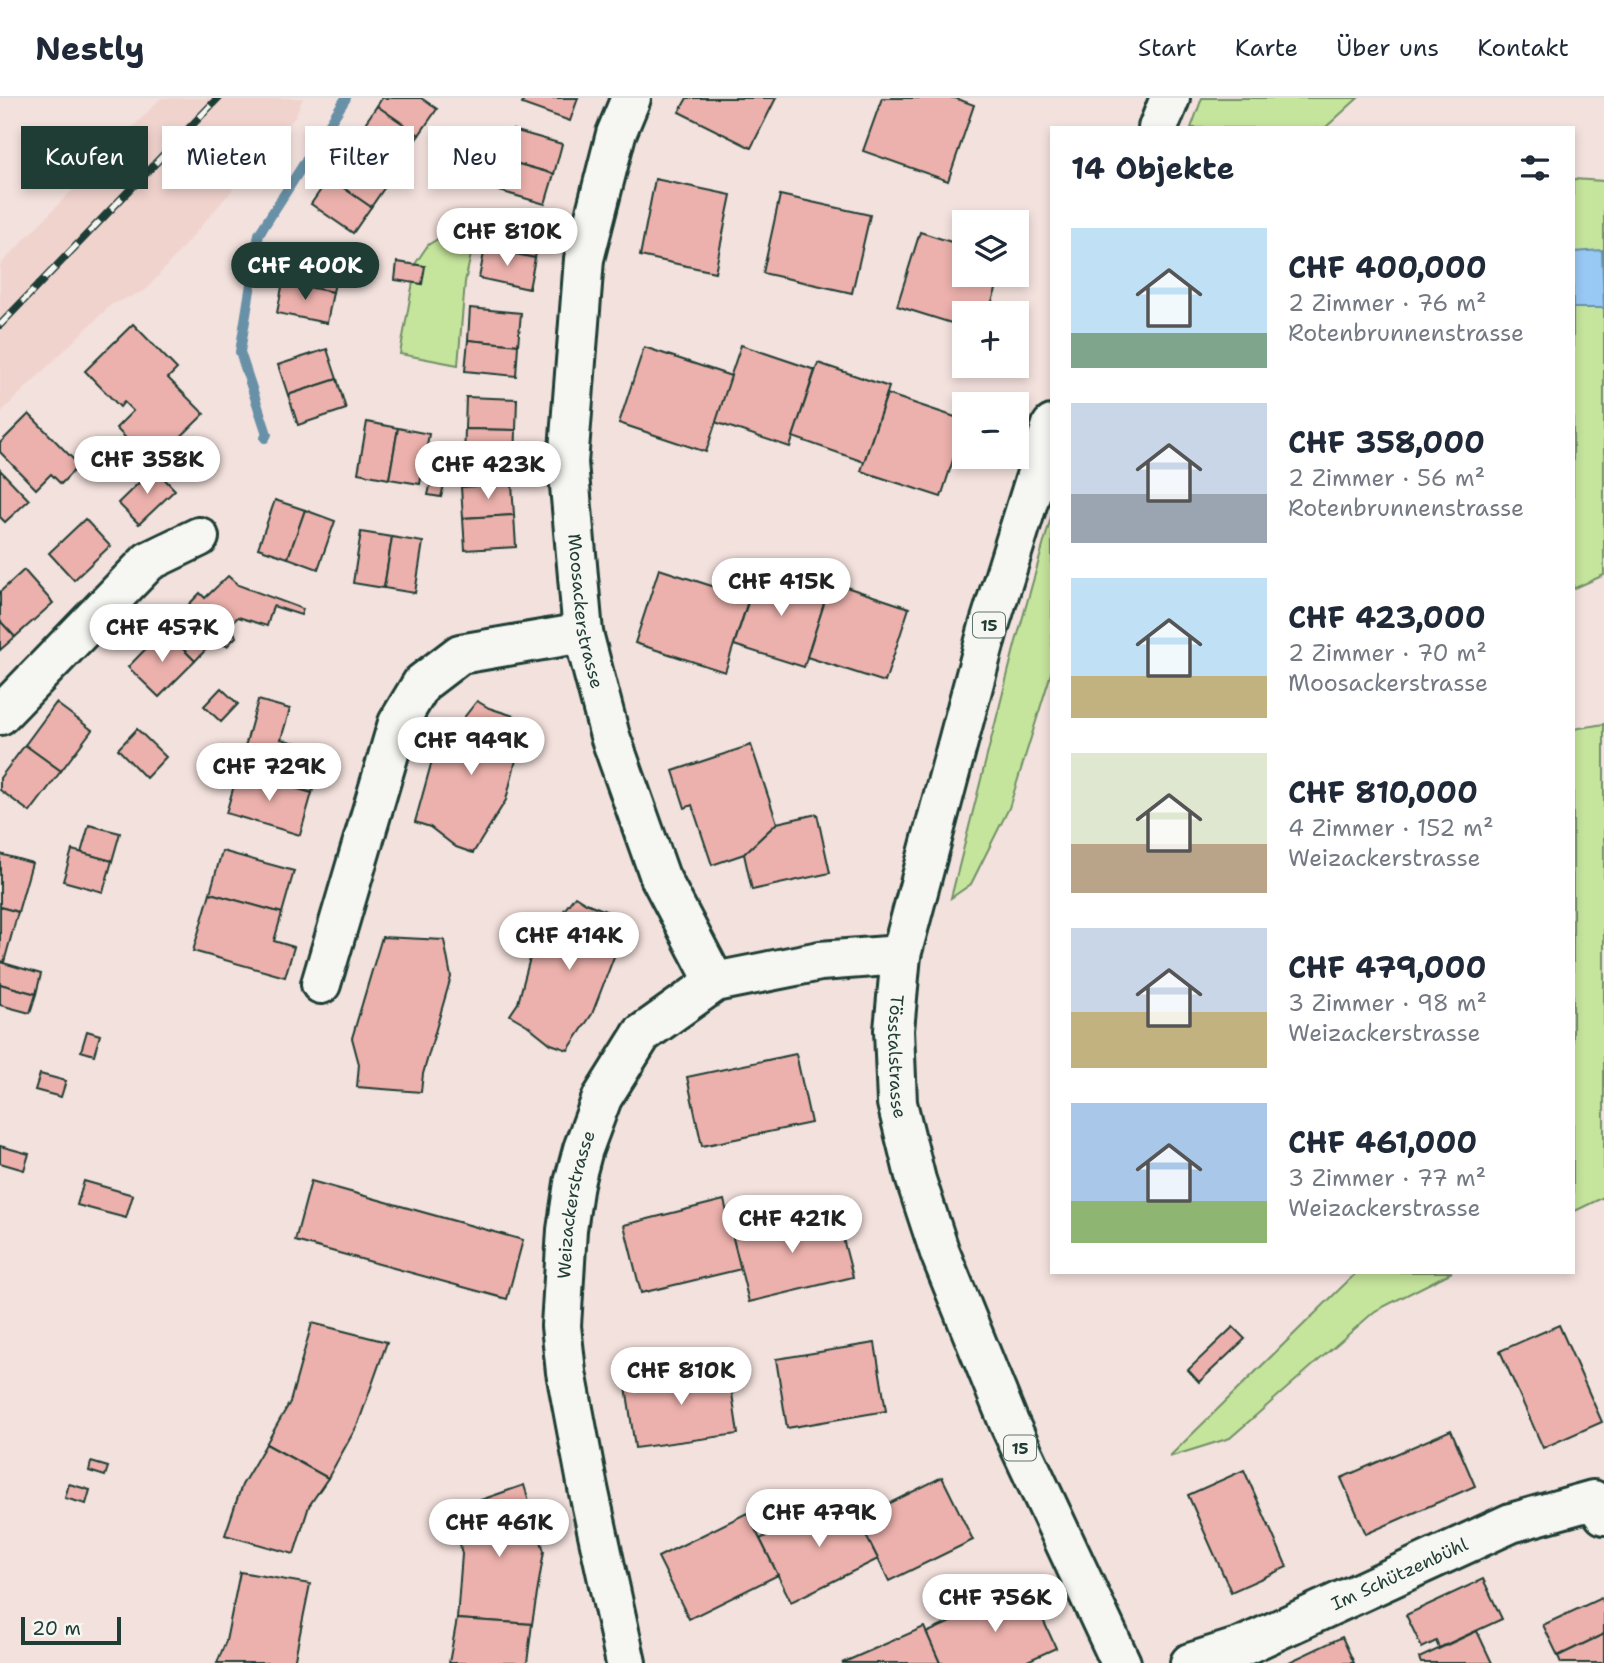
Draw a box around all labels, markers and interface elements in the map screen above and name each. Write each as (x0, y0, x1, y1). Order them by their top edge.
text: Nestly (35, 26, 145, 71)
text: Start (1138, 32, 1197, 64)
text: Karte (1235, 32, 1298, 64)
text: Über uns (1336, 32, 1439, 64)
text: Kontakt (1477, 32, 1569, 64)
chip: Kaufen (21, 126, 148, 189)
chip: Mieten (162, 126, 291, 189)
chip: Filter (305, 126, 414, 189)
chip: Neu (428, 126, 521, 189)
text: 14 Objekte (1071, 148, 1234, 189)
icon: filters (1516, 149, 1554, 187)
pin: CHF 810K (435, 208, 579, 268)
map controls (952, 210, 1029, 469)
button: layers (952, 210, 1029, 287)
text: CHF 810K (453, 216, 561, 246)
pin: CHF 400K (233, 242, 377, 302)
text: CHF 400,000 (1288, 247, 1487, 288)
text: CHF 400K (247, 250, 363, 280)
icon: home (1127, 256, 1211, 340)
text: 2 Zimmer · 76 m² (1288, 288, 1487, 318)
button: + (952, 301, 1029, 378)
text: Rotenbrunnenstrasse (1288, 318, 1524, 348)
button: − (952, 392, 1029, 469)
text: CHF 358,000 (1288, 422, 1485, 463)
icon: home (1127, 431, 1211, 515)
pin: CHF 358K (75, 436, 219, 496)
pin: CHF 423K (416, 442, 560, 501)
text: CHF 358K (90, 444, 204, 474)
text: CHF 423K (431, 449, 545, 479)
text: 2 Zimmer · 56 m² (1288, 463, 1485, 493)
text: Rotenbrunnenstrasse (1288, 493, 1524, 523)
street label: Moosackerstrasse (562, 533, 609, 691)
pin: CHF 415K (709, 559, 853, 618)
text: CHF 415K (728, 566, 834, 596)
text: CHF 423,000 (1288, 597, 1486, 638)
pin: CHF 457K (90, 604, 234, 664)
icon: home (1127, 606, 1211, 690)
text: CHF 457K (106, 612, 218, 642)
road number: 15 (973, 612, 1005, 638)
text: 2 Zimmer · 70 m² (1288, 638, 1487, 668)
text: Moosackerstrasse (1288, 668, 1488, 698)
pin: CHF 949K (399, 718, 543, 777)
text: CHF 949K (414, 725, 528, 755)
pin: CHF 729K (197, 744, 341, 803)
text: CHF 729K (212, 751, 326, 781)
text: CHF 810,000 (1288, 772, 1478, 813)
icon: home (1127, 781, 1211, 865)
text: 4 Zimmer · 152 m² (1288, 813, 1494, 843)
text: Weizackerstrasse (1288, 843, 1481, 873)
pin: CHF 414K (497, 912, 641, 972)
text: CHF 414K (515, 920, 623, 950)
text: CHF 479,000 (1288, 947, 1487, 988)
icon: home (1127, 956, 1211, 1040)
text: 3 Zimmer · 98 m² (1288, 988, 1487, 1018)
street label: Tösstalstrasse (882, 993, 912, 1121)
text: Weizackerstrasse (1288, 1018, 1481, 1048)
text: CHF 461,000 (1288, 1122, 1477, 1163)
street label: Weizackerstrasse (552, 1127, 601, 1280)
icon: home (1127, 1131, 1211, 1215)
text: 3 Zimmer · 77 m² (1288, 1163, 1486, 1193)
text: Weizackerstrasse (1288, 1193, 1481, 1223)
pin: CHF 421K (720, 1196, 864, 1255)
text: CHF 421K (738, 1203, 846, 1233)
pin: CHF 810K (609, 1348, 753, 1407)
text: CHF 810K (627, 1355, 735, 1385)
road number: 15 (1004, 1436, 1036, 1460)
pin: CHF 479K (747, 1490, 891, 1549)
text: CHF 479K (762, 1497, 876, 1527)
pin: CHF 461K (427, 1500, 571, 1559)
text: CHF 461K (445, 1507, 553, 1537)
street label: Im Schützenbühl (1328, 1532, 1472, 1616)
pin: CHF 756K (923, 1574, 1067, 1634)
text: CHF 756K (938, 1582, 1052, 1612)
scale bar (21, 1614, 121, 1646)
text: 20 m (32, 1616, 81, 1641)

